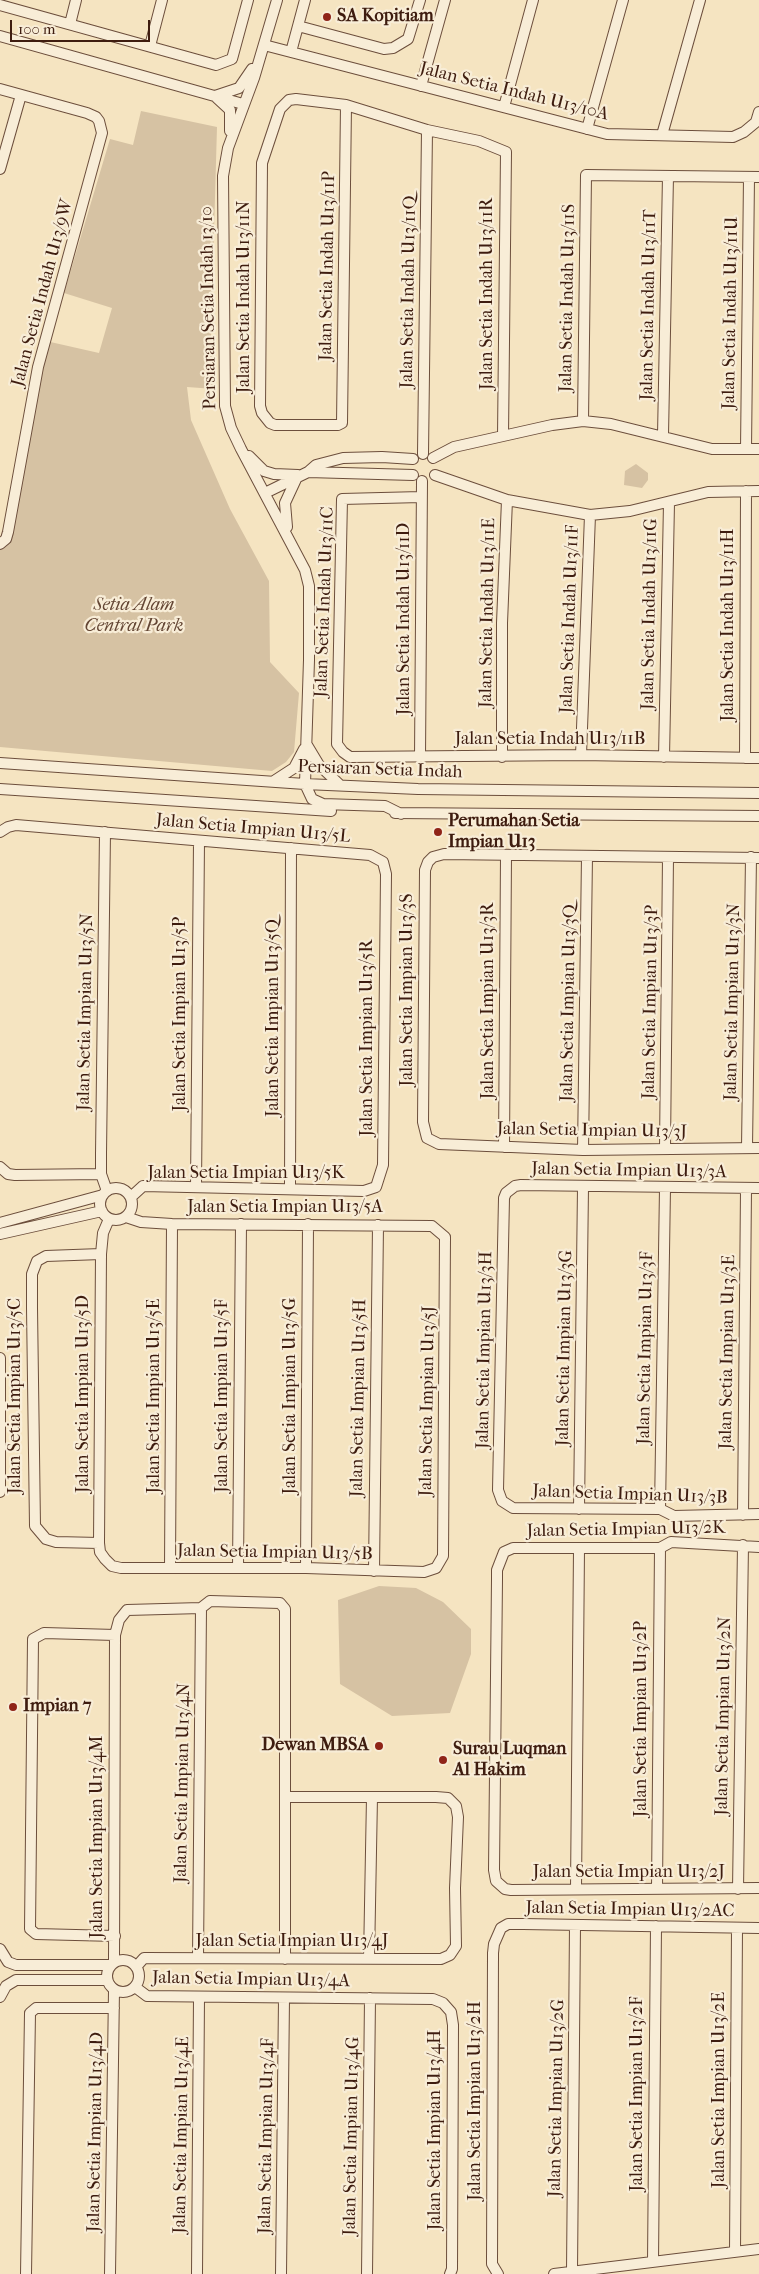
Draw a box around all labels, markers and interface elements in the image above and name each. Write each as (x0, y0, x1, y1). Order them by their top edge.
place label: SA Kopitiam (337, 6, 434, 28)
scale bar (12, 10, 152, 42)
marker: SA Kopitiam (321, 11, 333, 23)
text: 100 m (18, 20, 56, 38)
street label: Jalan Setia Indah U13/10A (417, 58, 611, 126)
street label: Jalan Setia Indah U13/11P (316, 171, 340, 361)
street label: Jalan Setia Indah U13/11Q (397, 195, 421, 389)
street label: Jalan Setia Indah U13/9W (8, 197, 78, 389)
street label: Jalan Setia Indah U13/11R (477, 198, 499, 390)
street label: Jalan Setia Indah U13/11N (234, 201, 256, 393)
street label: Jalan Setia Indah U13/11S (556, 204, 580, 392)
street label: Persiaran Setia Indah 13/10 (196, 206, 222, 410)
street label: Jalan Setia Indah U13/11T (637, 209, 661, 401)
street label: Jalan Setia Indah U13/11U (719, 216, 743, 410)
street label: Jalan Setia Indah U13/11C (311, 506, 339, 698)
street label: Jalan Setia Indah U13/11E (476, 518, 500, 708)
street label: Jalan Setia Indah U13/11G (638, 518, 662, 710)
street label: Jalan Setia Indah U13/11D (394, 523, 416, 715)
street label: Jalan Setia Indah U13/11F (556, 524, 584, 714)
street label: Jalan Setia Indah U13/11H (718, 528, 740, 722)
park label: Setia Alam Central Park (85, 595, 183, 638)
street label: Jalan Setia Indah U13/11B (455, 729, 645, 751)
street label: Persiaran Setia Indah (297, 756, 463, 784)
street label: Jalan Setia Impian U13/5L (155, 810, 351, 848)
place label: Perumahan Setia Impian U13 (448, 811, 580, 854)
marker: Perumahan Setia Impian U13 (432, 826, 444, 838)
street label: Jalan Setia Impian U13/3S (397, 894, 419, 1086)
street label: Jalan Setia Impian U13/3R (478, 903, 500, 1099)
street label: Jalan Setia Impian U13/3N (720, 903, 746, 1101)
street label: Jalan Setia Impian U13/3Q (556, 904, 582, 1102)
street label: Jalan Setia Impian U13/3P (639, 905, 663, 1099)
street label: Jalan Setia Impian U13/5N (73, 913, 99, 1111)
street label: Jalan Setia Impian U13/5P (170, 917, 192, 1111)
street label: Jalan Setia Impian U13/5Q (263, 919, 285, 1117)
street label: Jalan Setia Impian U13/5R (357, 939, 379, 1137)
street label: Jalan Setia Impian U13/3J (497, 1119, 687, 1143)
street label: Jalan Setia Impian U13/3A (531, 1158, 727, 1184)
street label: Jalan Setia Impian U13/5K (147, 1163, 345, 1185)
street label: Jalan Setia Impian U13/5A (187, 1197, 383, 1219)
street label: Jalan Setia Impian U13/3G (552, 1250, 578, 1446)
street label: Jalan Setia Impian U13/3H (472, 1251, 498, 1449)
street label: Jalan Setia Impian U13/3F (634, 1251, 658, 1445)
street label: Jalan Setia Impian U13/3E (716, 1255, 740, 1449)
street label: Jalan Setia Impian U13/5D (73, 1295, 95, 1493)
street label: Jalan Setia Impian U13/5C (5, 1298, 27, 1494)
street label: Jalan Setia Impian U13/5E (144, 1298, 166, 1494)
street label: Jalan Setia Impian U13/5G (280, 1298, 302, 1494)
street label: Jalan Setia Impian U13/5F (212, 1299, 234, 1493)
street label: Jalan Setia Impian U13/5H (346, 1299, 372, 1497)
street label: Jalan Setia Impian U13/5J (416, 1305, 440, 1497)
street label: Jalan Setia Impian U13/3B (532, 1481, 728, 1509)
street label: Jalan Setia Impian U13/2K (527, 1517, 725, 1543)
street label: Jalan Setia Impian U13/5B (177, 1540, 373, 1566)
street label: Jalan Setia Impian U13/2N (711, 1616, 737, 1816)
street label: Jalan Setia Impian U13/2P (631, 1621, 653, 1817)
street label: Jalan Setia Impian U13/4N (170, 1683, 196, 1883)
place label: Impian 7 (23, 1696, 91, 1718)
marker: Impian 7 (7, 1701, 19, 1713)
place label: Dewan MBSA (262, 1735, 369, 1757)
street label: Jalan Setia Impian U13/4M (87, 1736, 109, 1938)
place label: Surau Luqman Al Hakim (453, 1739, 566, 1782)
marker: Dewan MBSA (373, 1740, 385, 1752)
marker: Surau Luqman Al Hakim (437, 1754, 449, 1766)
street label: Jalan Setia Impian U13/2J (533, 1862, 725, 1884)
street label: Jalan Setia Impian U13/2AC (525, 1897, 735, 1923)
street label: Jalan Setia Impian U13/4J (195, 1931, 389, 1953)
street label: Jalan Setia Impian U13/4A (152, 1967, 350, 1993)
street label: Jalan Setia Impian U13/2E (709, 1992, 731, 2188)
street label: Jalan Setia Impian U13/2F (627, 1996, 649, 2192)
street label: Jalan Setia Impian U13/2G (544, 1999, 570, 2197)
street label: Jalan Setia Impian U13/2H (465, 2001, 487, 2201)
street label: Jalan Setia Impian U13/4H (425, 2030, 447, 2230)
street label: Jalan Setia Impian U13/4D (83, 2032, 109, 2232)
street label: Jalan Setia Impian U13/4E (169, 2036, 195, 2234)
street label: Jalan Setia Impian U13/4G (339, 2036, 365, 2236)
street label: Jalan Setia Impian U13/4F (254, 2038, 280, 2234)

